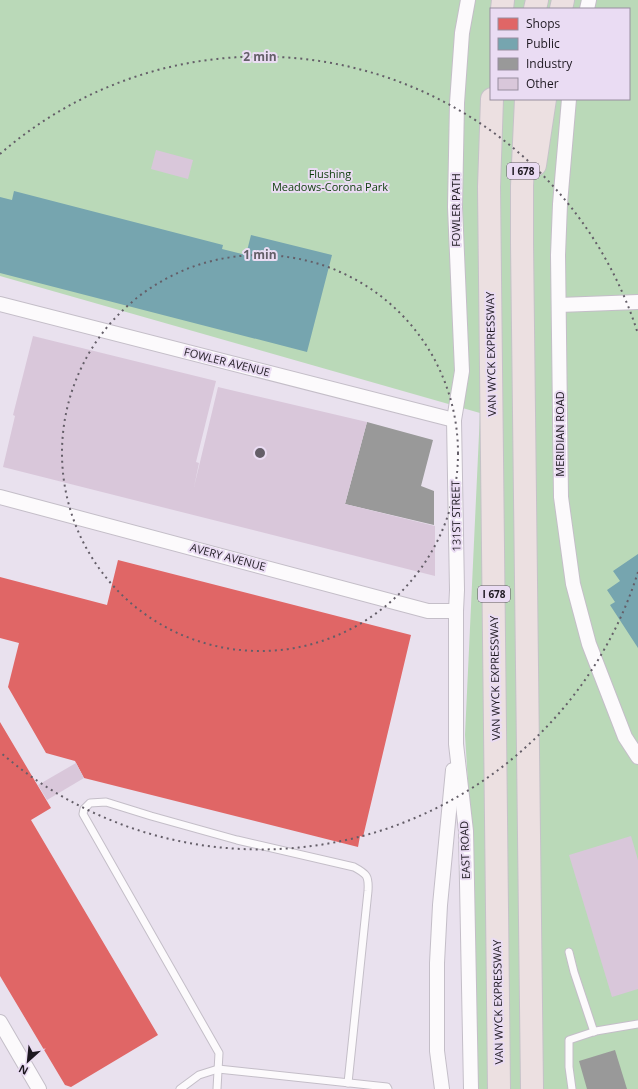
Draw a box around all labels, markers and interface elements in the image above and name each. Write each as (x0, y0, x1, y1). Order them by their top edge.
legend (490, 8, 630, 100)
text: Shops (526, 15, 561, 32)
text: Public (526, 35, 560, 52)
text: 2 min (243, 48, 277, 65)
text: Industry (526, 55, 573, 72)
text: Other (526, 75, 559, 92)
road number: I 678 (507, 163, 539, 179)
park label: Flushing Meadows-Corona Park (272, 166, 388, 194)
street label: FOWLER PATH (448, 173, 463, 247)
text: 1 min (243, 246, 277, 263)
street label: VAN WYCK EXPRESSWAY (482, 291, 499, 417)
street label: FOWLER AVENUE (183, 344, 272, 379)
street label: MERIDIAN ROAD (552, 391, 567, 477)
centre of rings (253, 446, 267, 460)
street label: 131ST STREET (447, 480, 464, 552)
street label: AVERY AVENUE (189, 539, 267, 574)
road number: I 678 (478, 586, 510, 602)
street label: VAN WYCK EXPRESSWAY (486, 615, 503, 741)
street label: EAST ROAD (456, 821, 473, 879)
street label: VAN WYCK EXPRESSWAY (489, 939, 506, 1065)
north arrow (8, 1041, 48, 1081)
text: N (16, 1062, 31, 1079)

